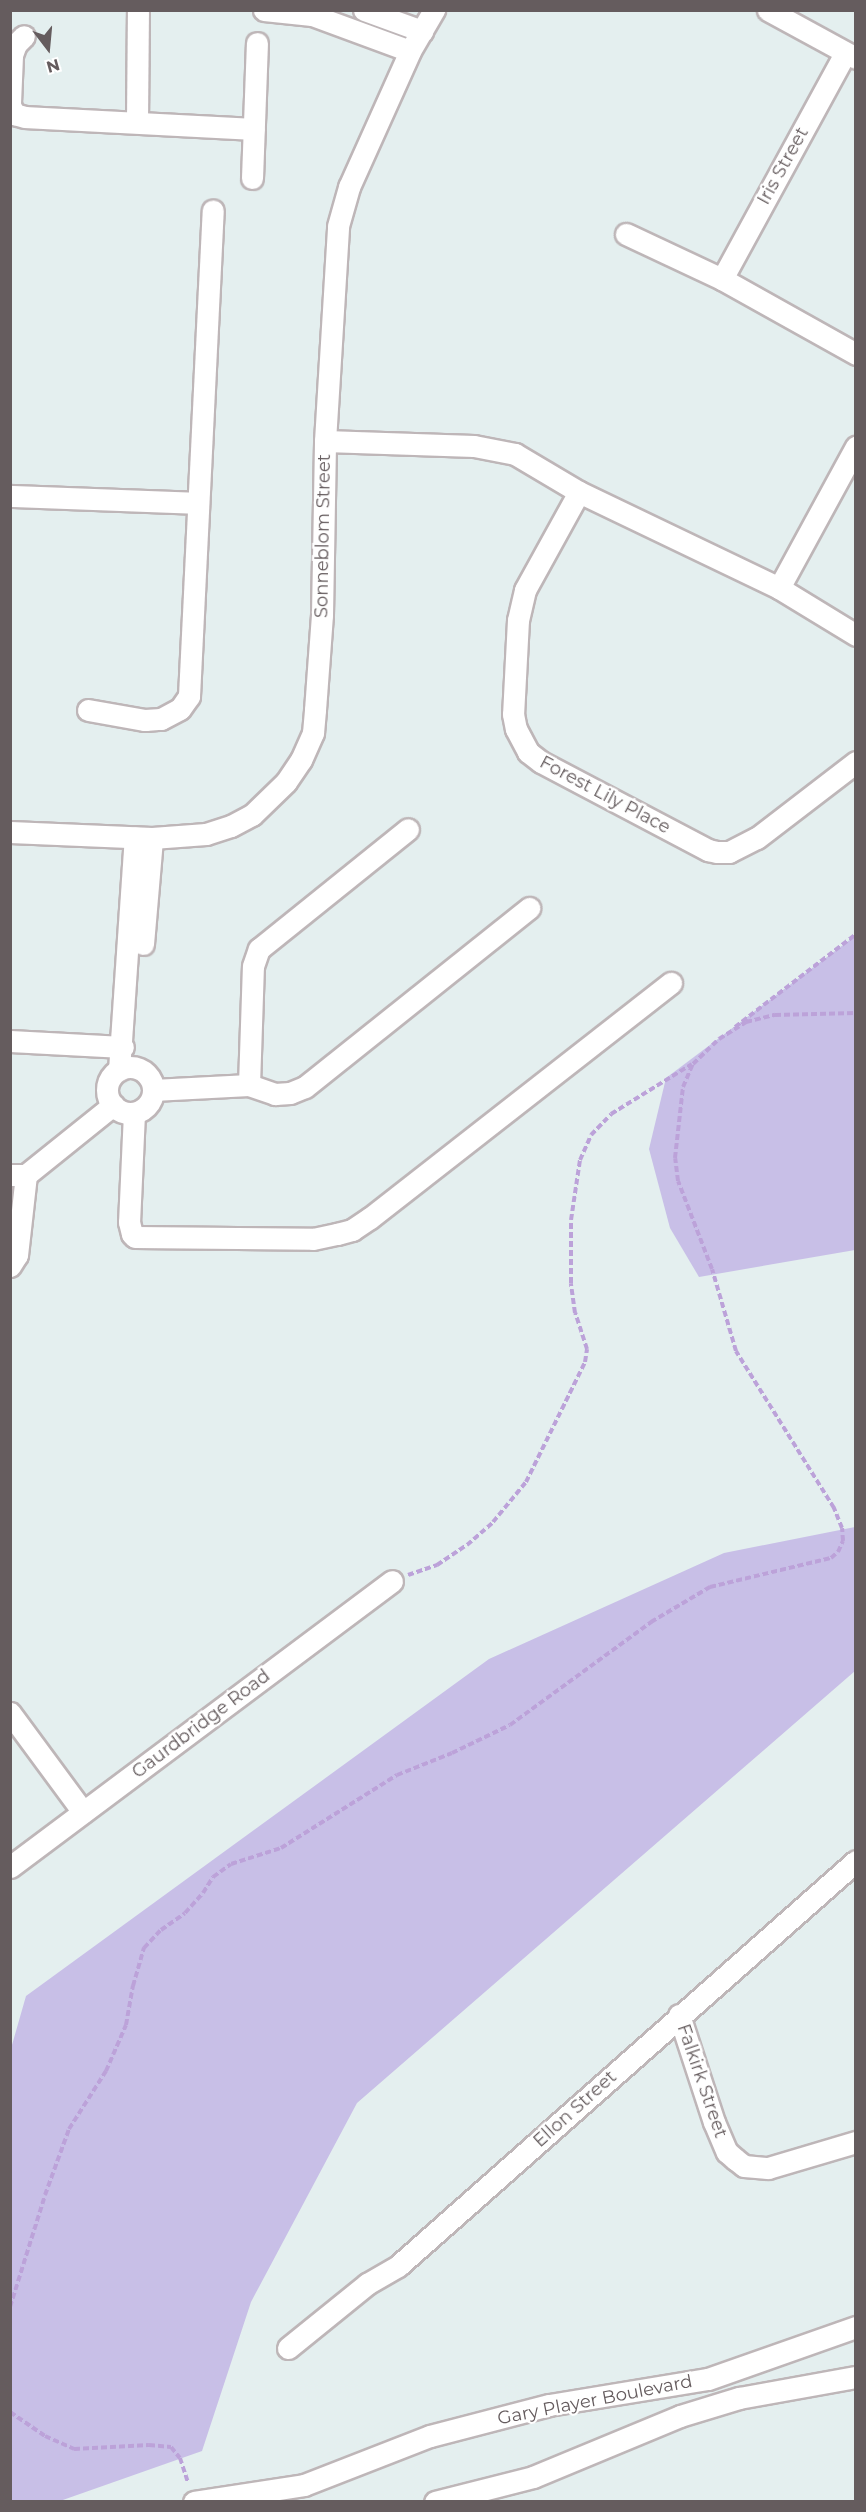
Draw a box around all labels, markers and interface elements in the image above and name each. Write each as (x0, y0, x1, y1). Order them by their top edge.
north arrow (18, 18, 78, 78)
text: N (44, 55, 62, 77)
street label: Iris Street (753, 123, 813, 209)
street label: Sonneblom Street (311, 454, 335, 618)
street label: Forest Lily Place (536, 751, 674, 839)
street label: Gaurdbridge Road (128, 1665, 274, 1783)
street label: Falkirk Street (672, 2021, 732, 2141)
street label: Ellon Street (529, 2066, 621, 2152)
street label: Gary Player Boulevard (496, 2370, 694, 2430)

